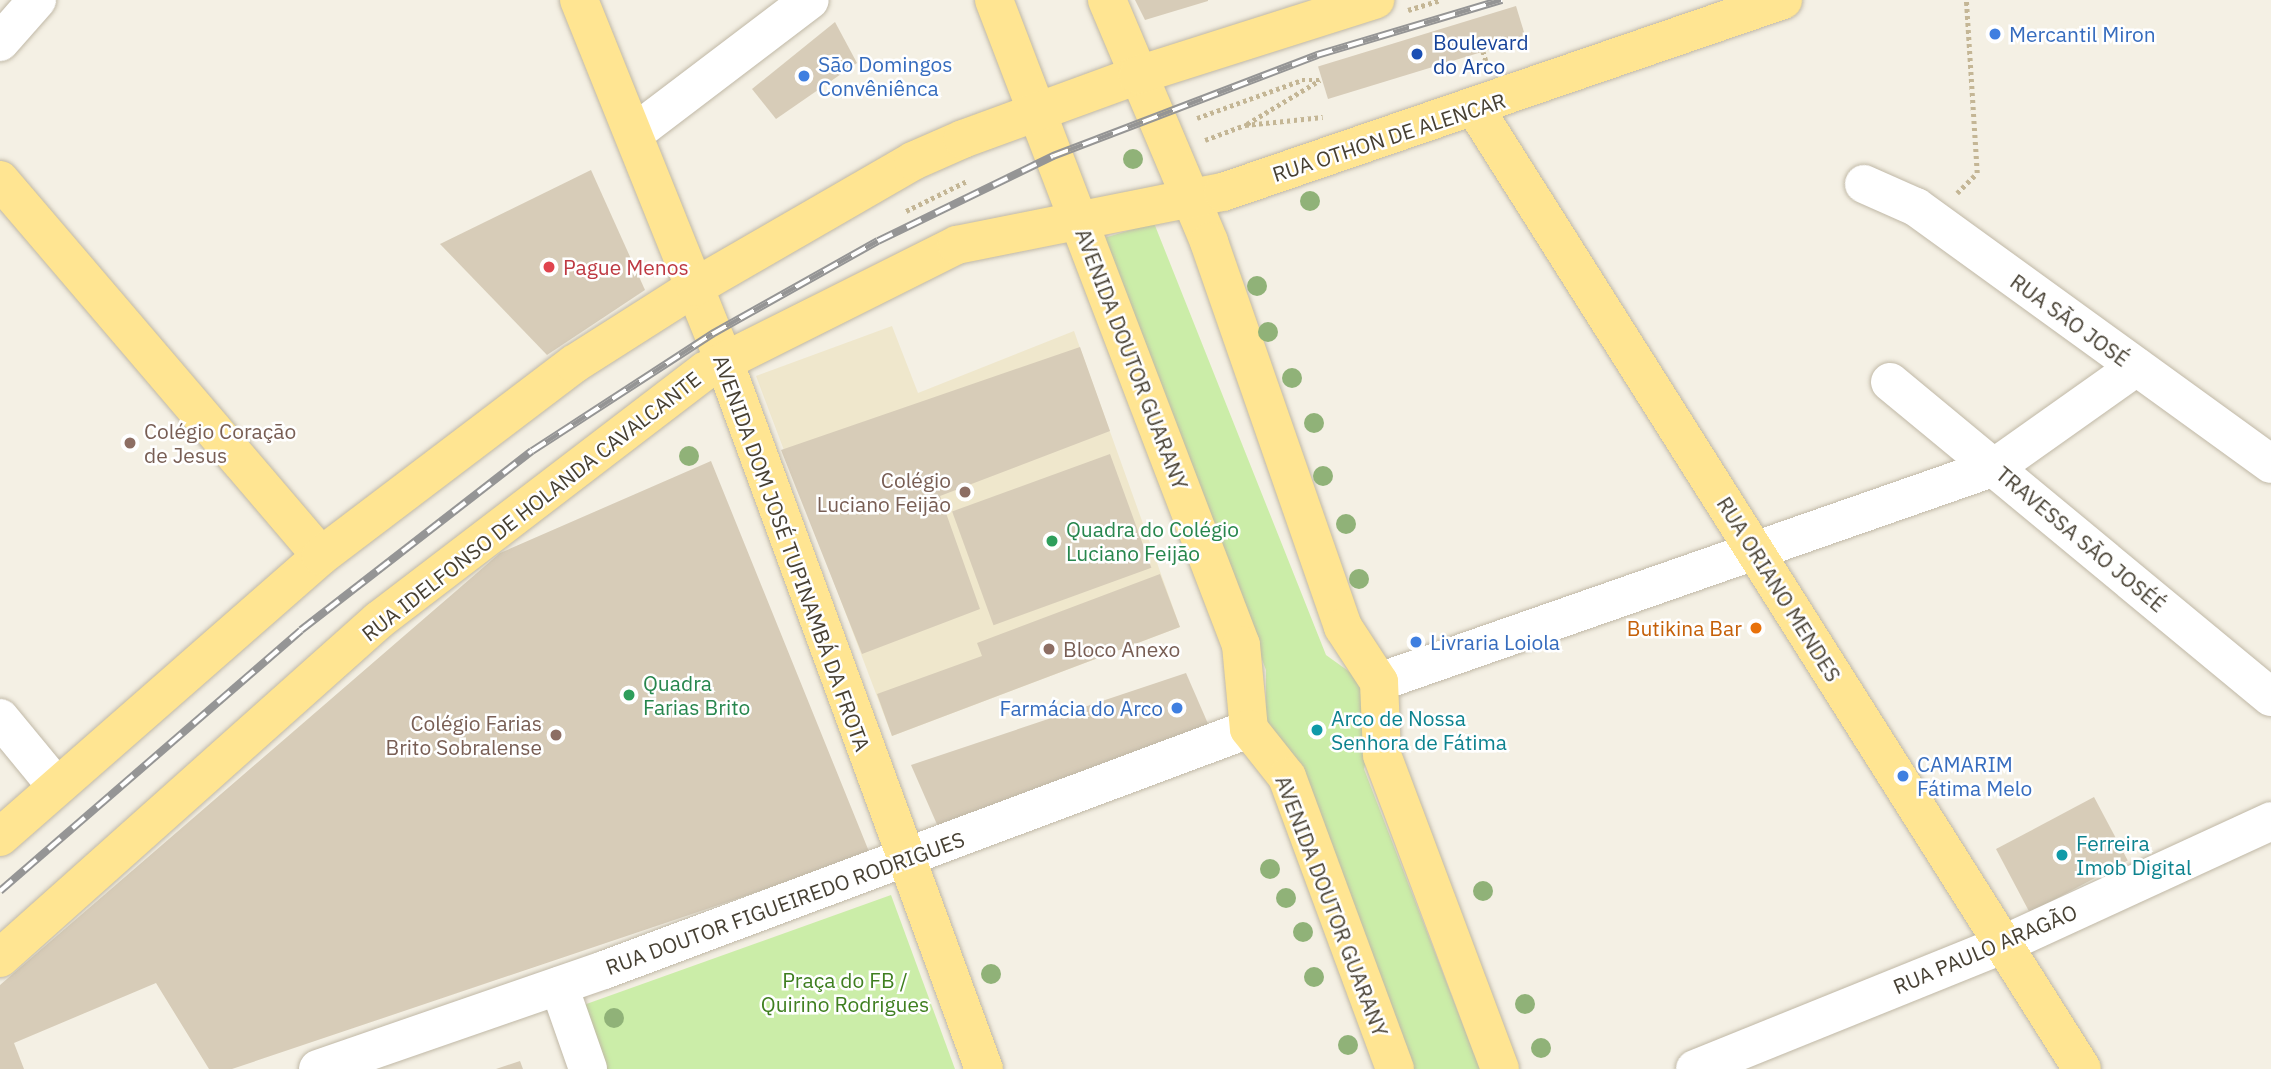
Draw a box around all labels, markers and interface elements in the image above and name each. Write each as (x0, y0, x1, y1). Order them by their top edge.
place label: Mercantil Miron (2009, 21, 2156, 47)
marker: Mercantil Miron (1987, 26, 2003, 42)
place label: Boulevard do Arco (1433, 29, 1529, 79)
marker: Boulevard do Arco (1407, 44, 1427, 64)
place label: São Domingos Convêniênca (818, 51, 952, 101)
marker: São Domingos Convêniênca (796, 68, 812, 84)
street label: RUA OTHON DE ALENCAR (1269, 87, 1509, 187)
street label: AVENIDA DOUTOR GUARANY (1071, 225, 1193, 493)
place label: Pague Menos (563, 254, 689, 280)
marker: Pague Menos (541, 259, 557, 275)
street label: RUA SÃO JOSÉ (2006, 268, 2134, 372)
street label: AVENIDA DOM JOSÉ TUPINAMBÁ DA FROTA (708, 352, 876, 754)
street label: RUA IDELFONSO DE HOLANDA CAVALCANTE (357, 366, 705, 646)
place label: Colégio Coração de Jesus (144, 418, 296, 468)
marker: Colégio Coração de Jesus (122, 435, 138, 451)
street label: TRAVESSA SÃO JOSÉÉ (1991, 461, 2171, 617)
place label: Colégio Luciano Feijão (817, 467, 951, 517)
marker: Colégio Luciano Feijão (957, 484, 973, 500)
street label: RUA ORIANO MENDES (1712, 492, 1846, 686)
place label: Quadra do Colégio Luciano Feijão (1066, 516, 1239, 566)
marker: Quadra do Colégio Luciano Feijão (1044, 533, 1060, 549)
place label: Butikina Bar (1627, 615, 1742, 641)
marker: Butikina Bar (1748, 620, 1764, 636)
place label: Livraria Loiola (1430, 629, 1560, 655)
marker: Livraria Loiola (1408, 634, 1424, 650)
place label: Bloco Anexo (1063, 636, 1180, 662)
marker: Bloco Anexo (1041, 641, 1057, 657)
place label: Quadra Farias Brito (643, 670, 750, 720)
marker: Quadra Farias Brito (621, 687, 637, 703)
place label: Farmácia do Arco (999, 695, 1163, 721)
marker: Farmácia do Arco (1169, 700, 1185, 716)
place label: Arco de Nossa Senhora de Fátima (1331, 705, 1507, 755)
place label: Colégio Farias Brito Sobralense (385, 710, 542, 760)
marker: Arco de Nossa Senhora de Fátima (1309, 722, 1325, 738)
marker: Colégio Farias Brito Sobralense (548, 727, 564, 743)
place label: CAMARIM Fátima Melo (1917, 751, 2032, 801)
marker: CAMARIM Fátima Melo (1895, 768, 1911, 784)
street label: AVENIDA DOUTOR GUARANY (1271, 772, 1393, 1040)
street label: RUA DOUTOR FIGUEIREDO RODRIGUES (602, 826, 968, 980)
place label: Ferreira Imob Digital (2076, 830, 2192, 880)
marker: Ferreira Imob Digital (2054, 847, 2070, 863)
street label: RUA PAULO ARAGÃO (1889, 899, 2081, 999)
park label: Praça do FB / Quirino Rodrigues (761, 967, 929, 1017)

